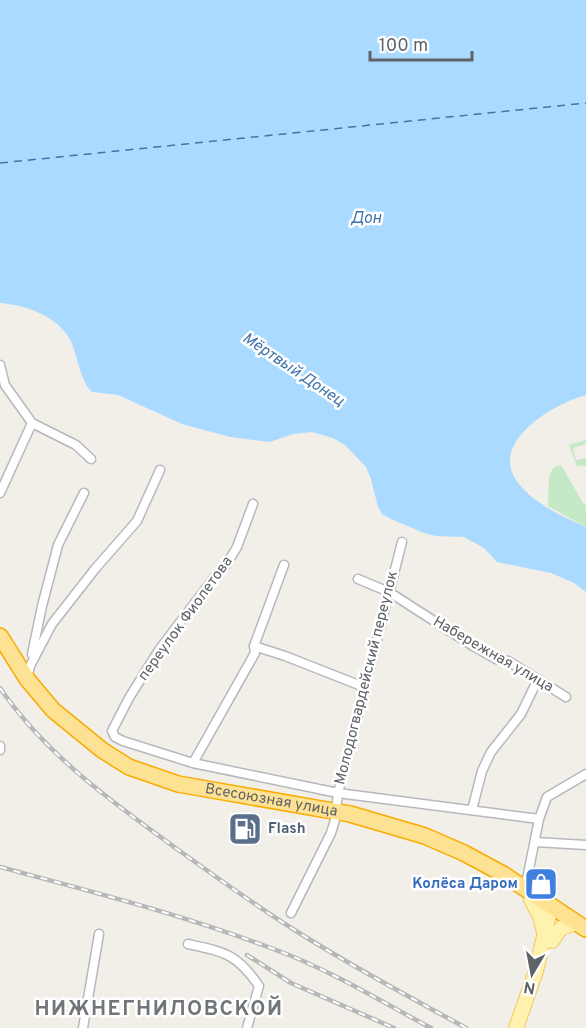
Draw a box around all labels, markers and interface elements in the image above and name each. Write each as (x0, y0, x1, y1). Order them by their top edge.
scale bar (370, 24, 472, 62)
text: 100 m (379, 35, 428, 58)
water label: Дон (351, 209, 382, 229)
water label: Мёртвый Донец (238, 329, 348, 412)
street label: переулок Фиолетова (134, 553, 238, 685)
street label: Молодогвардейский переулок (331, 569, 403, 787)
street label: Набережная улица (429, 613, 557, 697)
street label: Всесоюзная улица (203, 779, 339, 821)
fuel station icon: Flash (227, 811, 263, 847)
place label: Flash (268, 820, 306, 839)
shop icon: Колёса Даром (523, 866, 559, 902)
place label: Колёса Даром (412, 875, 518, 894)
north arrow (502, 944, 562, 1004)
text: N (522, 976, 537, 998)
district label: НИЖНЕГНИЛОВСКОЙ (35, 995, 283, 1023)

